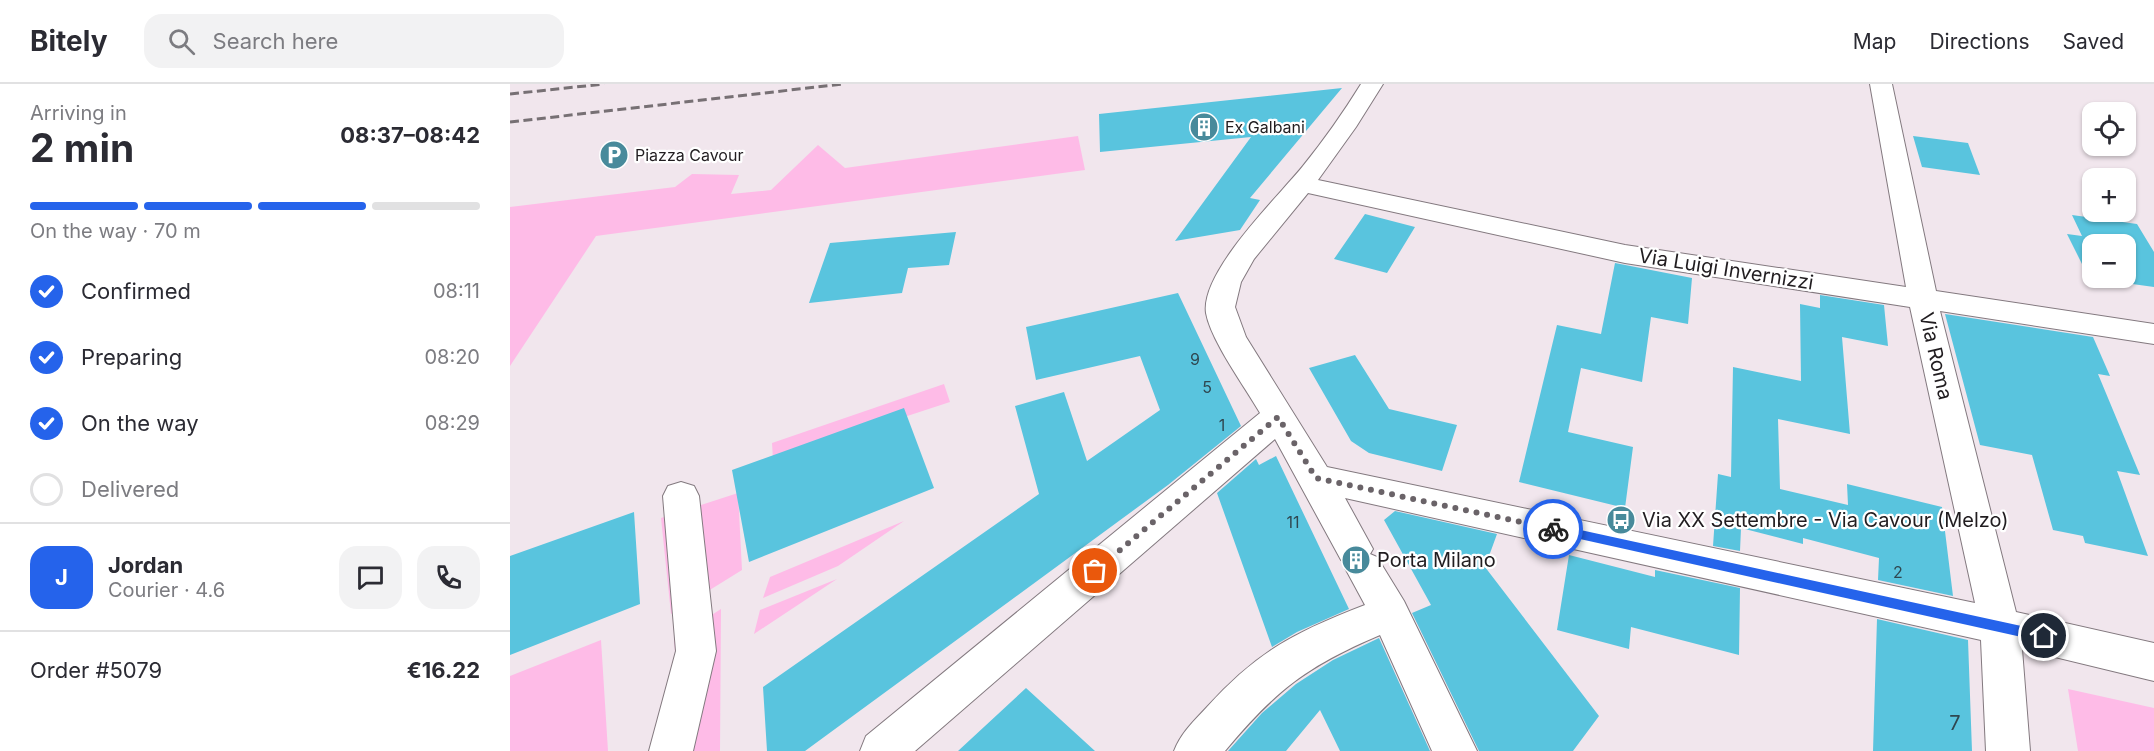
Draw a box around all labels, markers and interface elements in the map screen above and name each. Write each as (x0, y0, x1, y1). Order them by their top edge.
search box (144, 14, 564, 68)
text: Bitely (30, 24, 108, 58)
icon: search (165, 25, 198, 58)
text: Search here (213, 28, 338, 54)
text: Map (1853, 29, 1896, 54)
text: Directions (1929, 29, 2030, 54)
text: Saved (2063, 29, 2124, 54)
text: Arriving in (30, 101, 127, 125)
map controls (2082, 102, 2136, 288)
button: locate (2082, 102, 2136, 156)
building icon: Ex Galbani (1188, 111, 1220, 143)
place label: Ex Galbani (1225, 117, 1305, 137)
text: 08:37–08:42 (340, 122, 480, 148)
text: 2 min (30, 124, 134, 171)
parking icon: Piazza Cavour (598, 139, 630, 171)
place label: Piazza Cavour (635, 145, 743, 165)
button: + (2082, 168, 2136, 222)
text: On the way · 70 m (30, 219, 201, 243)
button: − (2082, 234, 2136, 288)
street label: Via Luigi Invernizzi (1637, 243, 1815, 295)
icon: check (30, 275, 63, 308)
text: Confirmed (81, 278, 191, 304)
text: 08:11 (433, 279, 480, 303)
street label: Via Roma (1914, 310, 1958, 402)
icon: check (30, 341, 63, 374)
text: Preparing (81, 344, 182, 370)
text: 08:20 (424, 345, 480, 369)
house number: 9 (1190, 349, 1200, 369)
house number: 5 (1202, 377, 1212, 397)
icon: check (30, 407, 63, 440)
text: On the way (81, 410, 199, 436)
text: 08:29 (425, 411, 480, 435)
house number: 1 (1219, 415, 1225, 435)
text: Delivered (81, 476, 179, 502)
courier (1523, 499, 1583, 559)
bus stop icon: Via XX Settembre - Via Cavour (Melzo) (1605, 504, 1637, 536)
place label: Via XX Settembre - Via Cavour (Melzo) (1642, 508, 2009, 532)
house number: 11 (1286, 512, 1300, 532)
icon: bike (1537, 513, 1570, 546)
building icon: Porta Milano (1340, 544, 1372, 576)
pin (1069, 545, 1120, 596)
button: chat (339, 546, 402, 609)
button: phone (417, 546, 480, 609)
place label: Porta Milano (1377, 548, 1496, 572)
text: Jordan (108, 552, 183, 578)
icon: bag (1078, 554, 1111, 587)
house number: 2 (1893, 562, 1903, 582)
text: J (55, 564, 68, 590)
text: Courier · 4.6 (108, 578, 225, 602)
pin (2018, 610, 2069, 661)
icon: home (2027, 619, 2060, 652)
text: Order #5079 (30, 657, 162, 683)
text: €16.22 (407, 657, 480, 683)
house number: 7 (1949, 711, 1961, 735)

